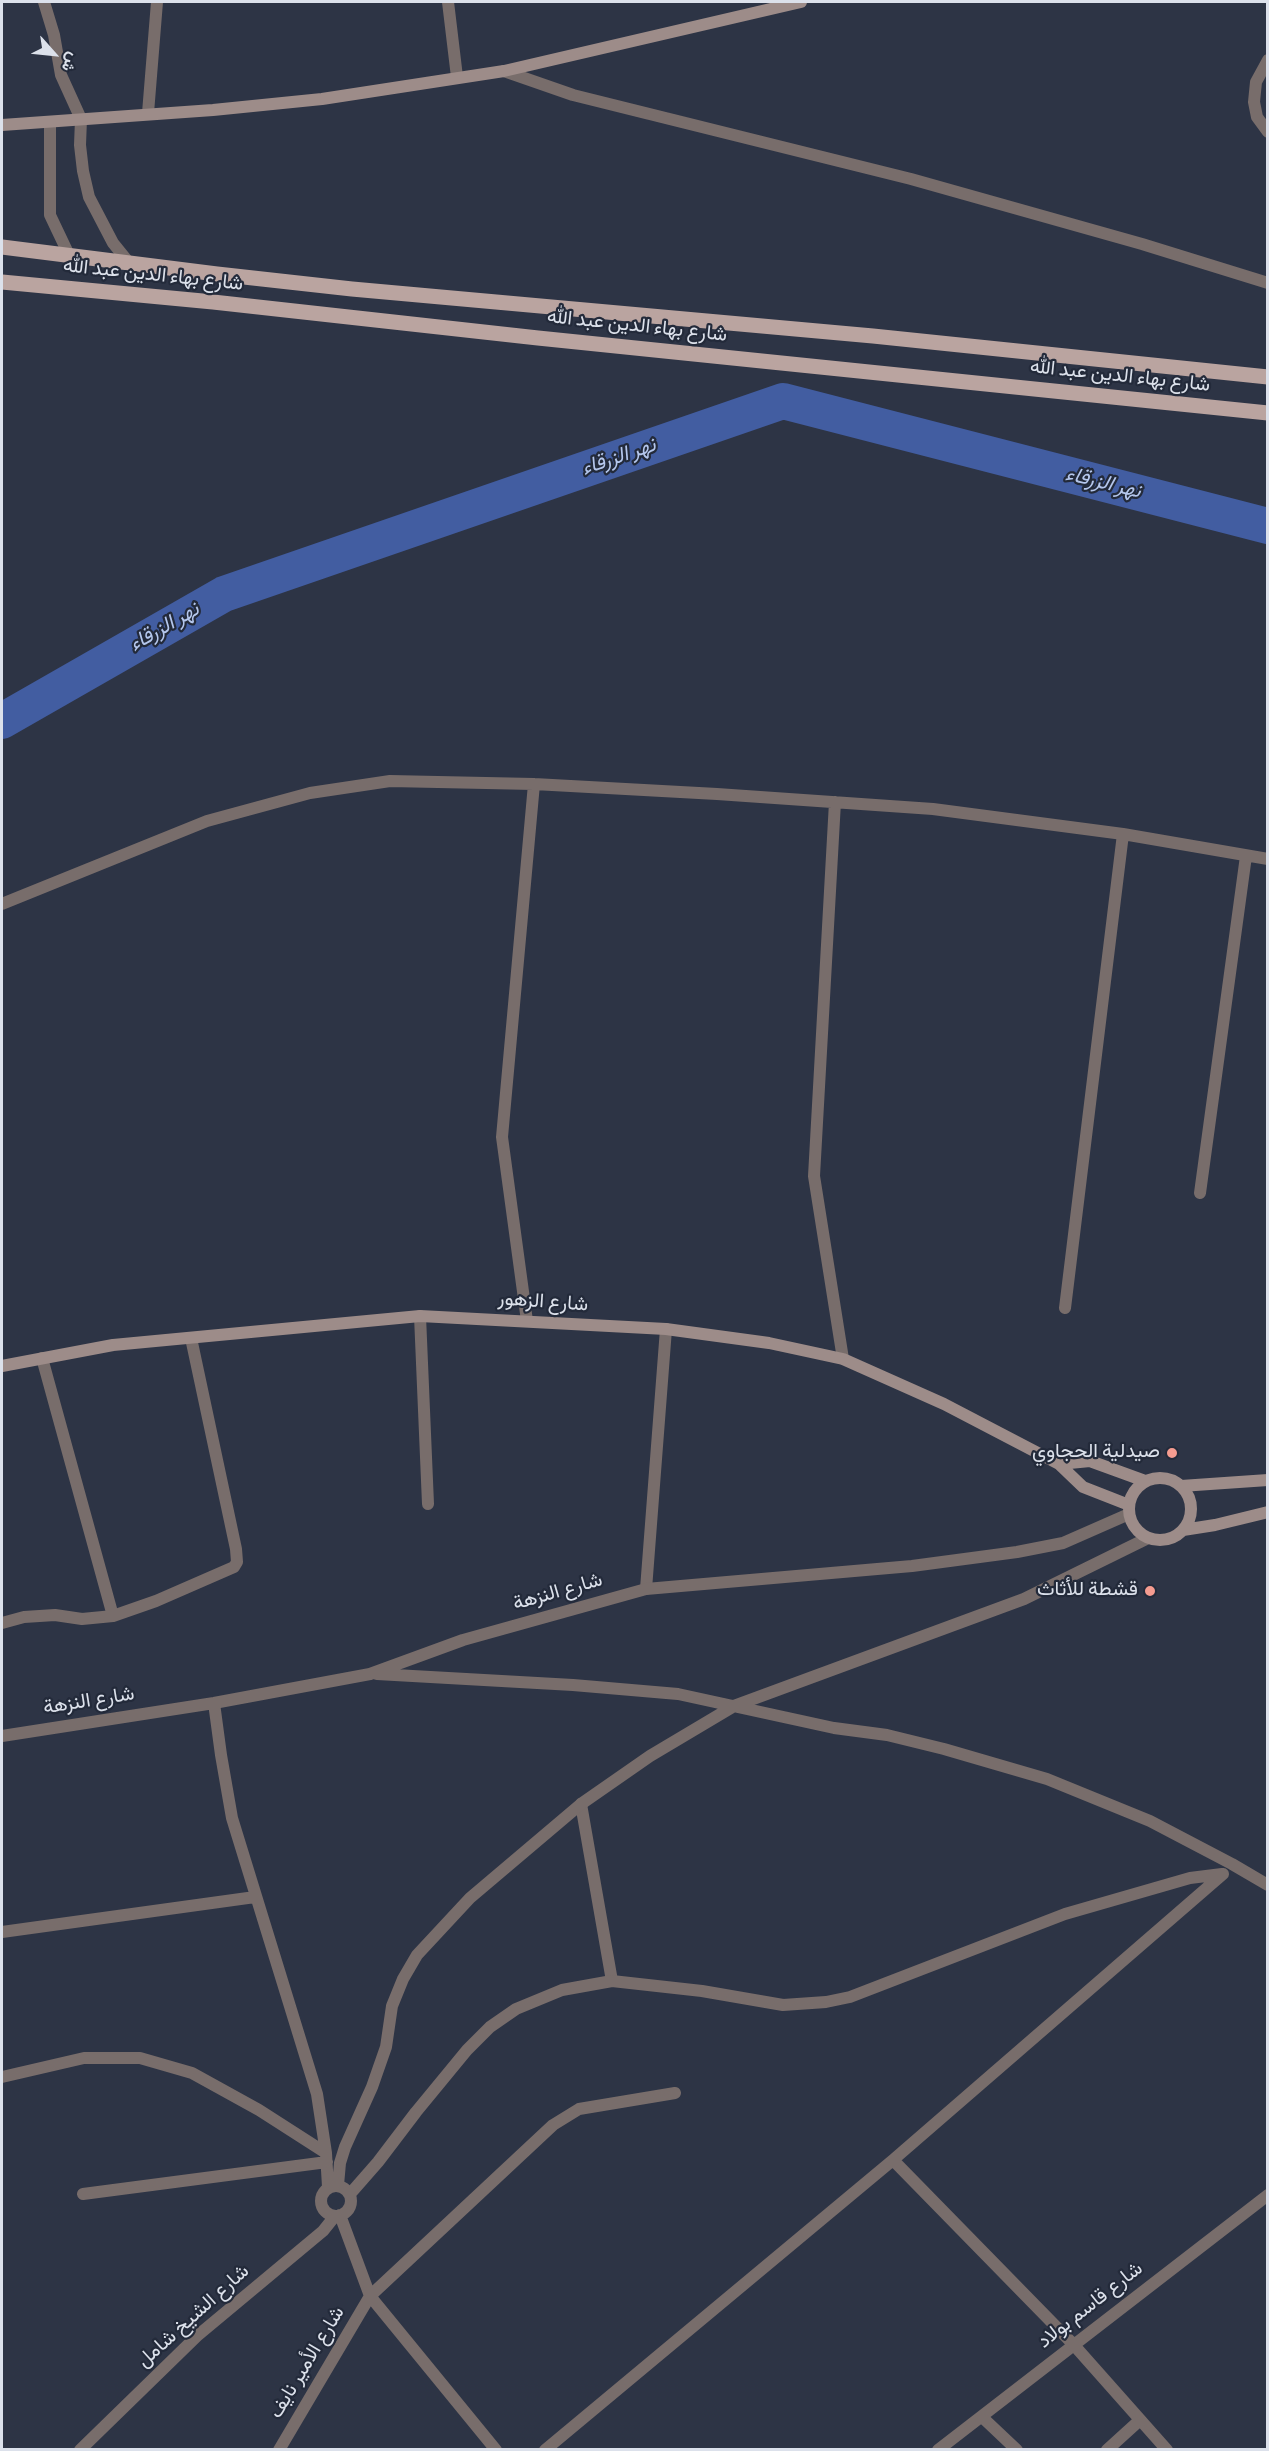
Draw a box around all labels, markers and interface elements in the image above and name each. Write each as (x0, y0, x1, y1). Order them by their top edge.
north arrow (24, 24, 84, 84)
text: ش (56, 49, 84, 76)
street label: شارع بهاء الدين عبد الله (62, 255, 244, 297)
street label: شارع بهاء الدين عبد الله (546, 306, 728, 348)
street label: شارع بهاء الدين عبد الله (1029, 356, 1211, 398)
water label: نهر الزرقاء (579, 434, 659, 482)
water label: نهر الزرقاء (1063, 462, 1143, 506)
water label: نهر الزرقاء (125, 598, 205, 658)
street label: شارع الزهور (497, 1288, 589, 1318)
place label: صيدلية الحجاوي (1032, 1441, 1160, 1465)
marker: صيدلية الحجاوي (1165, 1446, 1179, 1460)
street label: شارع النزهة (511, 1569, 605, 1617)
place label: قشطة للأثاث (1037, 1579, 1138, 1603)
marker: قشطة للأثاث (1143, 1584, 1157, 1598)
street label: شارع النزهة (42, 1683, 136, 1721)
street label: شارع قاسم بولاد (1034, 2258, 1148, 2354)
street label: شارع الشيخ شامل (133, 2260, 255, 2374)
street label: شارع الأمير نايف (265, 2303, 351, 2423)

